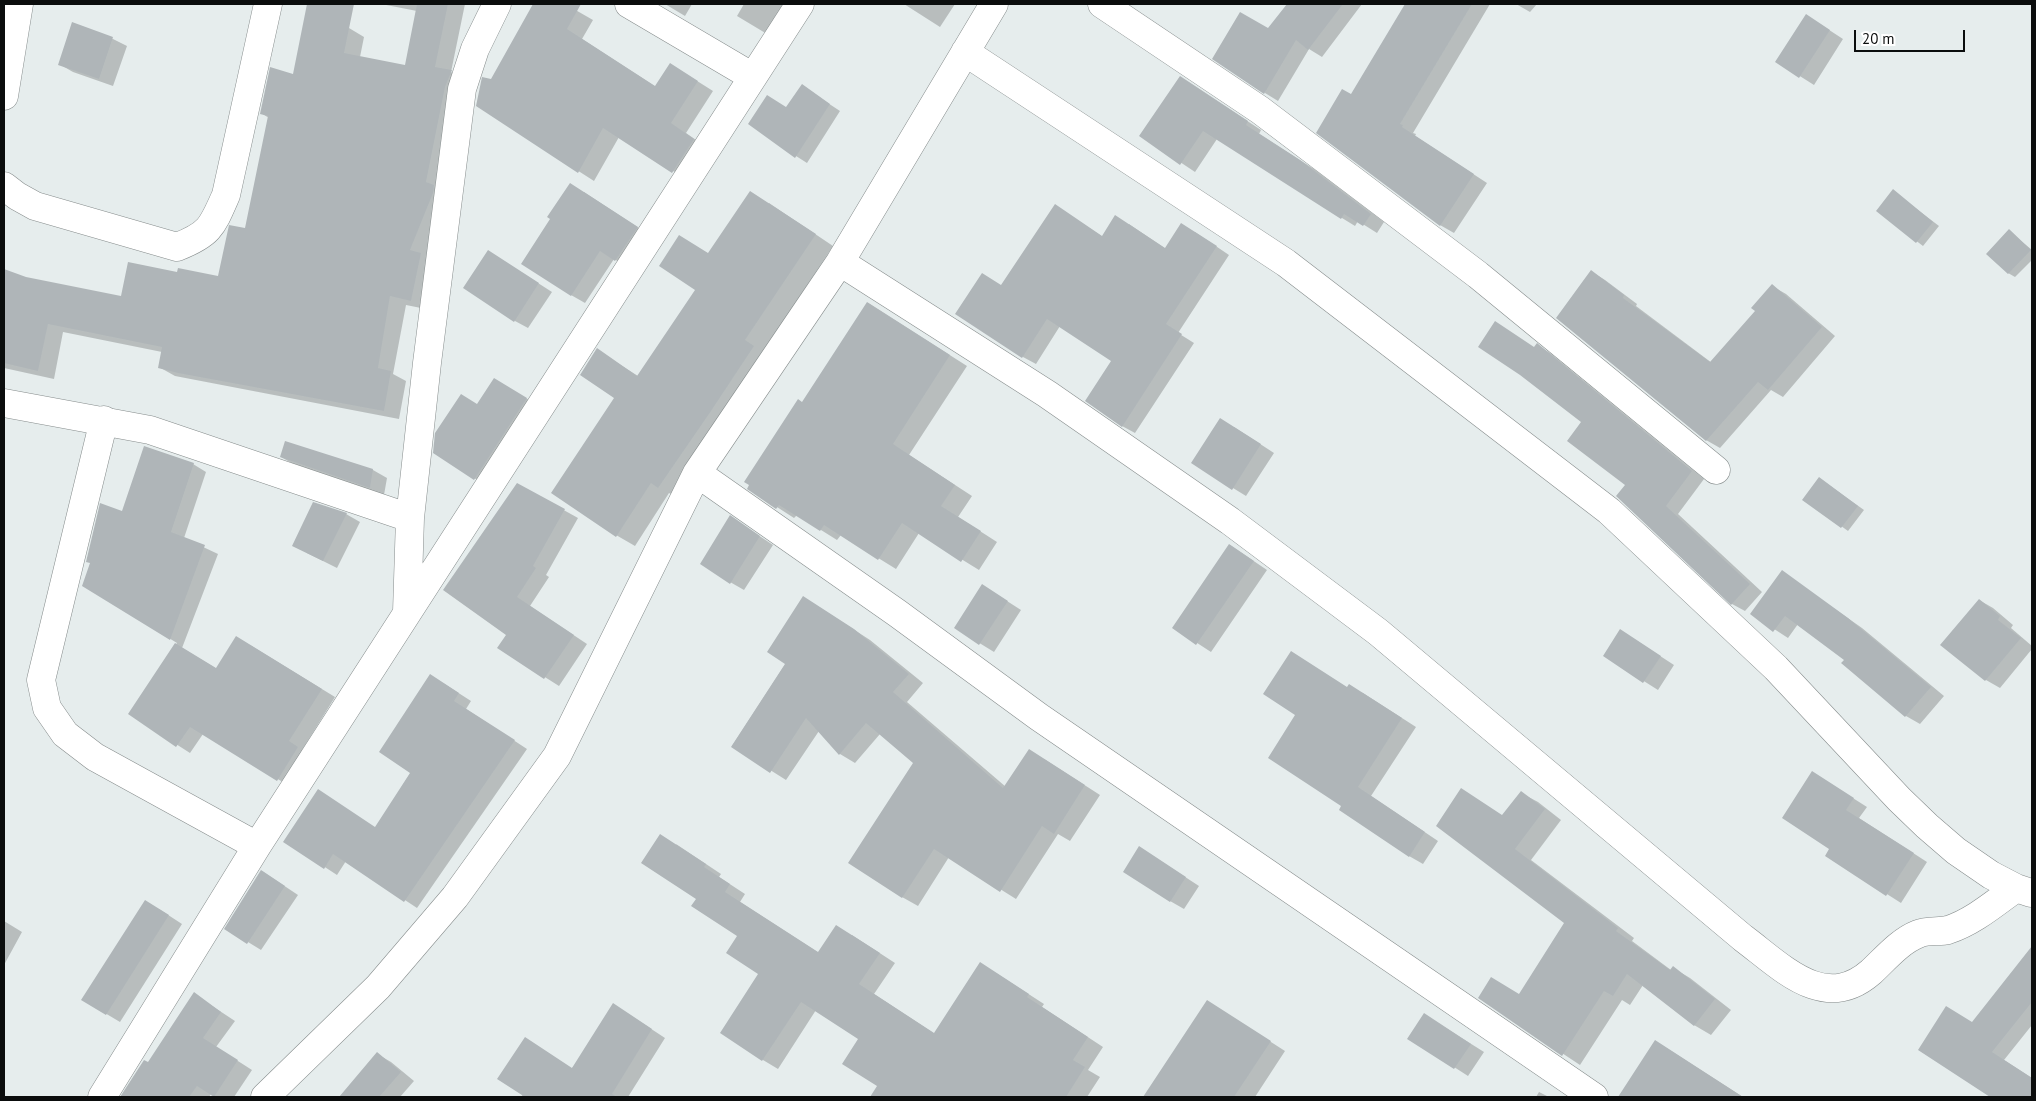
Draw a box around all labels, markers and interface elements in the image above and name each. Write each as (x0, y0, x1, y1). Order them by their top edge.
scale bar (1856, 20, 1967, 52)
text: 20 m (1862, 29, 1895, 48)

